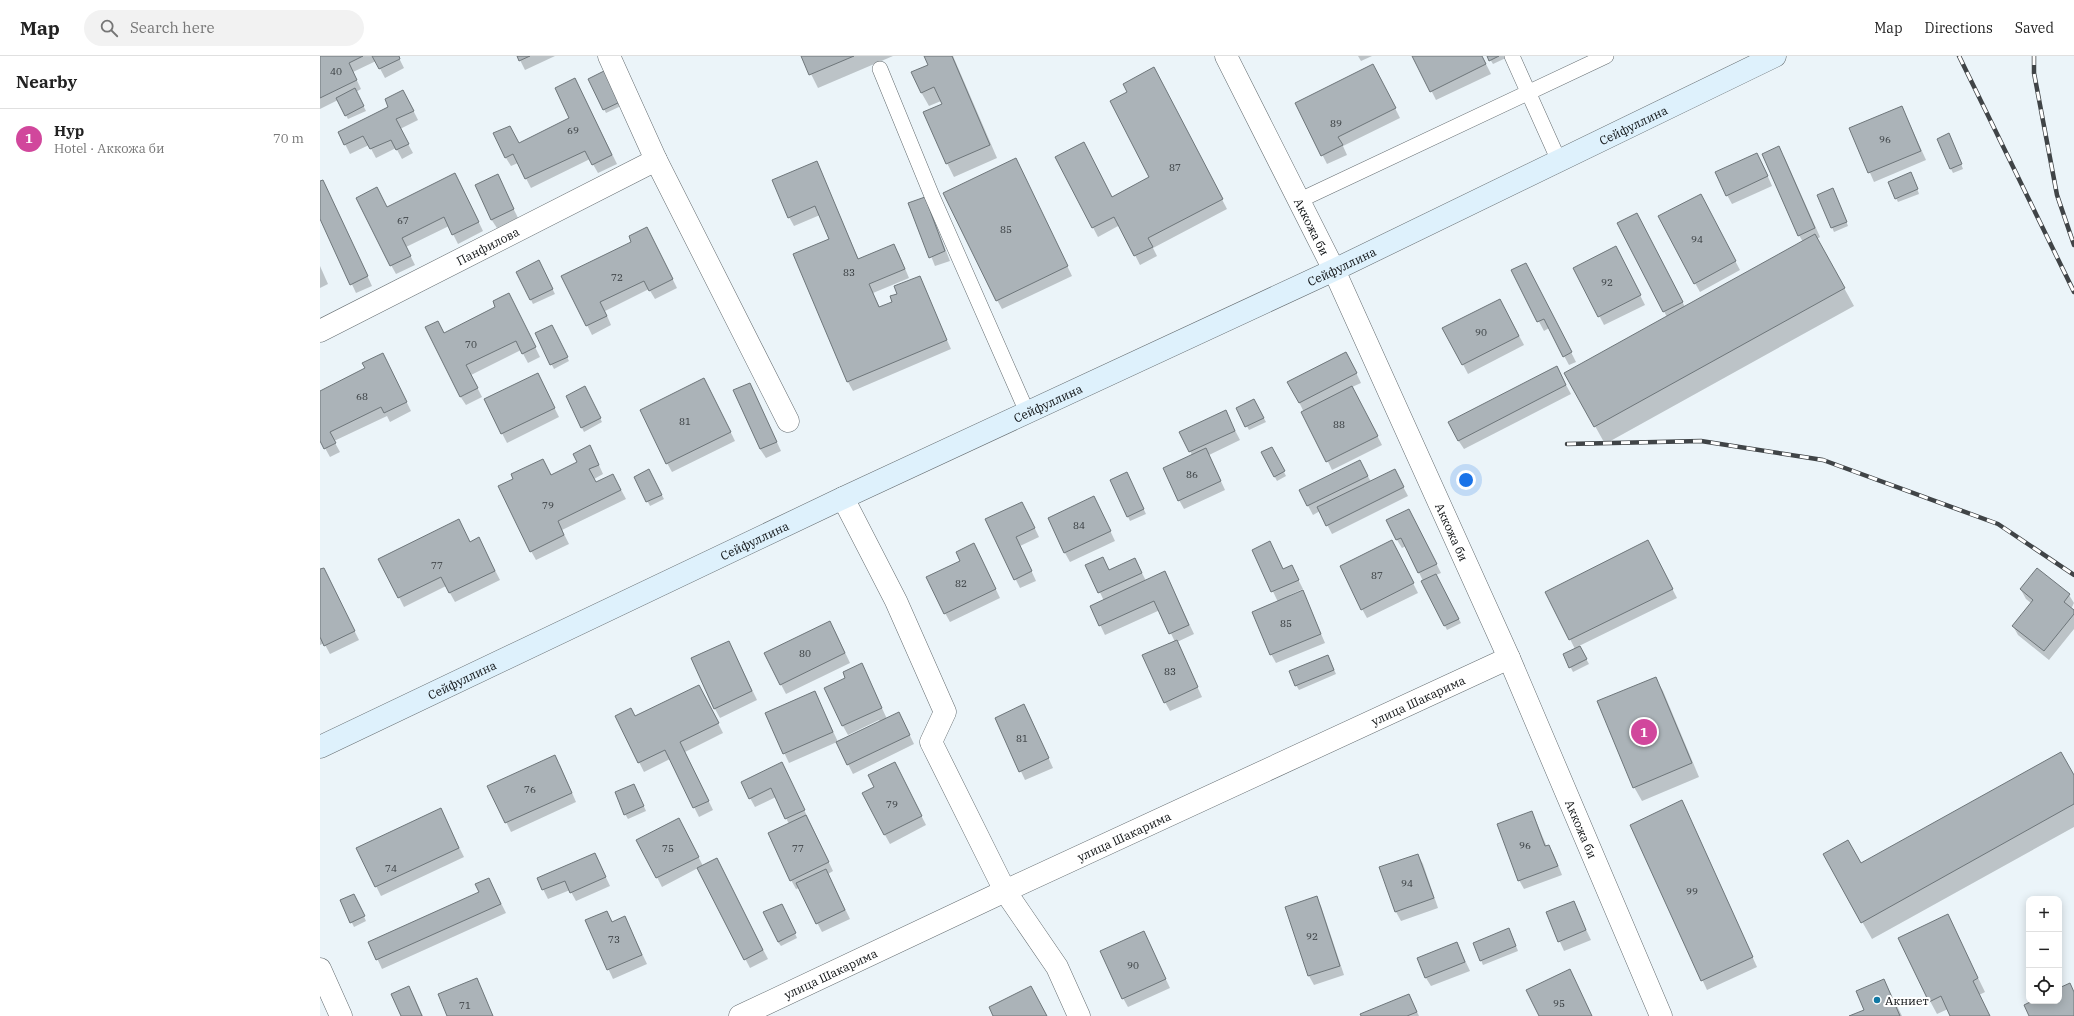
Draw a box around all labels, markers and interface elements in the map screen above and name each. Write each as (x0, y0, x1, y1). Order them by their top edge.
search box (84, 10, 364, 46)
text: Map (20, 16, 60, 40)
icon: search (98, 17, 120, 39)
text: Search here (130, 18, 214, 37)
text: Map (1874, 19, 1903, 37)
text: Directions (1925, 19, 1993, 37)
text: Saved (2015, 19, 2054, 37)
house number: 40 (330, 65, 342, 78)
text: Nearby (16, 71, 77, 93)
street label: Сейфуллина (1596, 102, 1670, 148)
house number: 89 (1330, 117, 1342, 130)
text: Нур (54, 121, 84, 140)
house number: 69 (567, 124, 579, 137)
text: 1 (25, 130, 33, 147)
text: 70 m (273, 130, 304, 147)
house number: 96 (1879, 133, 1891, 146)
text: Hotel · Аккожа би (54, 140, 164, 157)
house number: 87 (1169, 161, 1181, 174)
street label: Аккожа би (1291, 195, 1333, 258)
house number: 67 (397, 214, 409, 227)
street label: Панфилова (454, 223, 522, 268)
house number: 85 (1000, 223, 1012, 236)
house number: 94 (1691, 233, 1703, 246)
street label: Сейфуллина (1305, 243, 1379, 289)
house number: 83 (843, 266, 855, 279)
house number: 72 (611, 271, 623, 284)
house number: 92 (1601, 276, 1613, 289)
house number: 90 (1475, 326, 1487, 339)
house number: 70 (465, 338, 477, 351)
street label: Сейфуллина (1011, 380, 1085, 425)
house number: 68 (356, 390, 368, 403)
house number: 81 (679, 415, 691, 428)
house number: 88 (1333, 418, 1345, 431)
house number: 86 (1186, 468, 1198, 481)
your location (1456, 470, 1476, 490)
house number: 79 (542, 499, 554, 512)
street label: Аккожа би (1433, 500, 1472, 563)
street label: Сейфуллина (718, 517, 791, 563)
house number: 84 (1073, 519, 1085, 532)
house number: 77 (431, 559, 443, 572)
house number: 87 (1371, 569, 1383, 582)
house number: 82 (955, 577, 967, 590)
house number: 85 (1280, 617, 1292, 630)
house number: 80 (799, 647, 811, 660)
street label: Сейфуллина (425, 657, 499, 702)
house number: 83 (1164, 665, 1176, 678)
street label: улица Шакарима (1369, 672, 1468, 728)
pin: 1 (1631, 717, 1657, 747)
house number: 81 (1016, 732, 1028, 745)
house number: 76 (524, 783, 536, 796)
street label: Аккожа би (1563, 797, 1601, 860)
house number: 79 (886, 798, 898, 811)
street label: улица Шакарима (1075, 808, 1173, 864)
house number: 96 (1519, 839, 1531, 852)
house number: 75 (662, 842, 674, 855)
house number: 77 (792, 842, 804, 855)
house number: 74 (385, 862, 397, 875)
house number: 94 (1401, 877, 1413, 890)
house number: 99 (1686, 885, 1698, 898)
map controls (2026, 896, 2062, 1004)
button: + (2026, 896, 2062, 932)
house number: 92 (1306, 930, 1318, 943)
button: − (2026, 932, 2062, 968)
house number: 73 (608, 933, 620, 946)
street label: улица Шакарима (781, 945, 880, 1002)
house number: 90 (1127, 959, 1139, 972)
button: locate (2026, 968, 2062, 1004)
place label: Акниет (1885, 993, 1929, 1008)
marker: Акниет (1872, 995, 1882, 1005)
house number: 95 (1553, 997, 1565, 1010)
house number: 71 (459, 999, 471, 1012)

